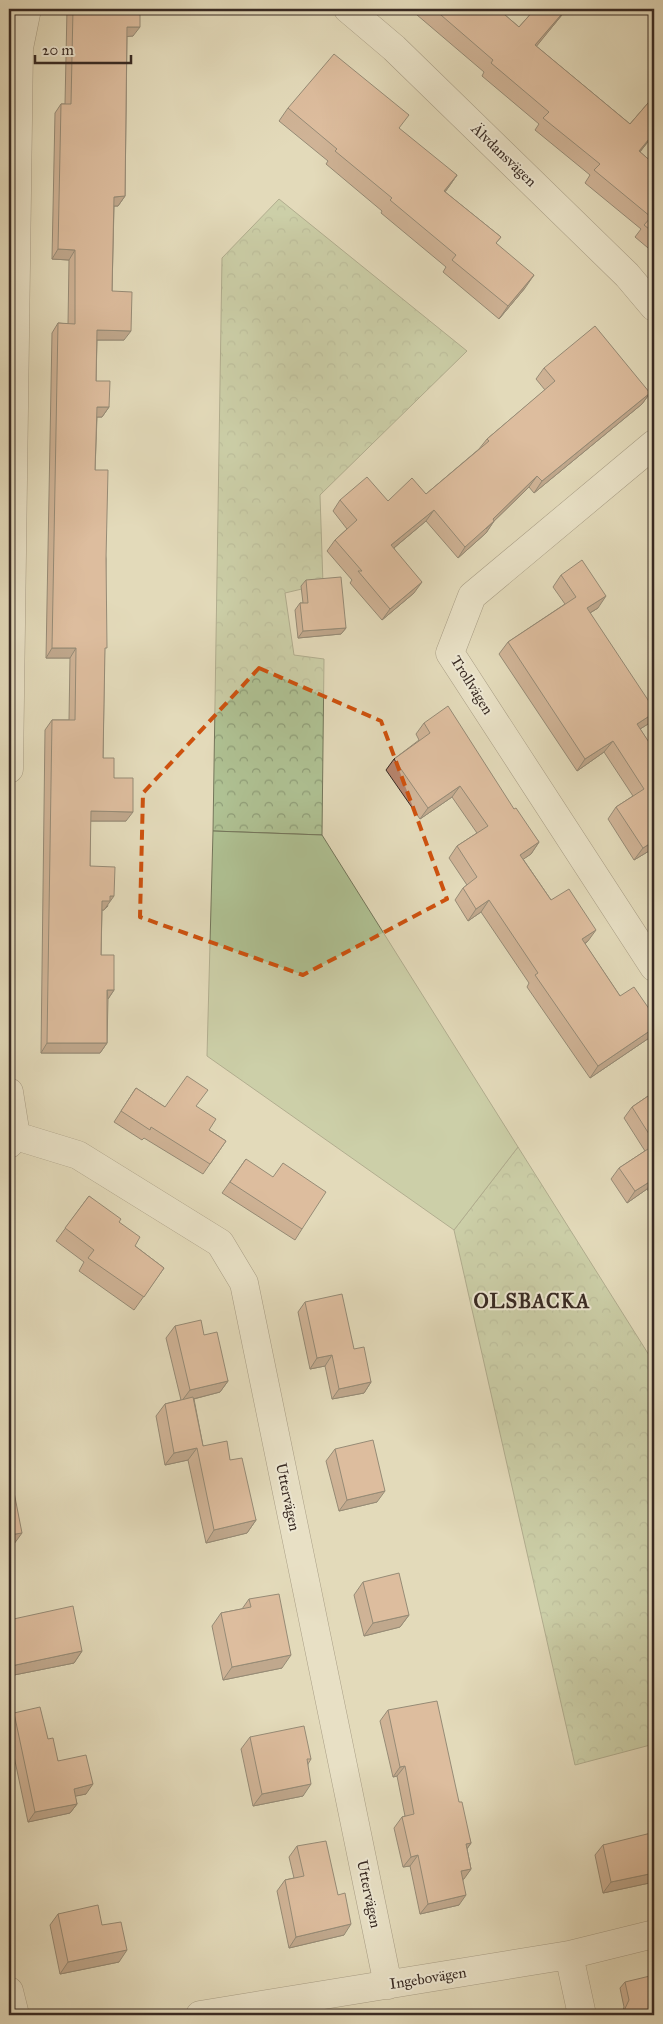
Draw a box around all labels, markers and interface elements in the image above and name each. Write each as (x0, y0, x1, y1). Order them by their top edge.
scale bar (35, 32, 131, 64)
text: 20 m (42, 41, 74, 59)
street label: Älvdansvägen (467, 119, 540, 190)
street label: Trollvägen (447, 652, 497, 718)
district label: OLSBACKA (474, 1289, 590, 1313)
street label: Uttervägen (272, 1461, 304, 1533)
street label: Uttervägen (353, 1858, 385, 1930)
street label: Ingebovägen (388, 1963, 468, 1993)

